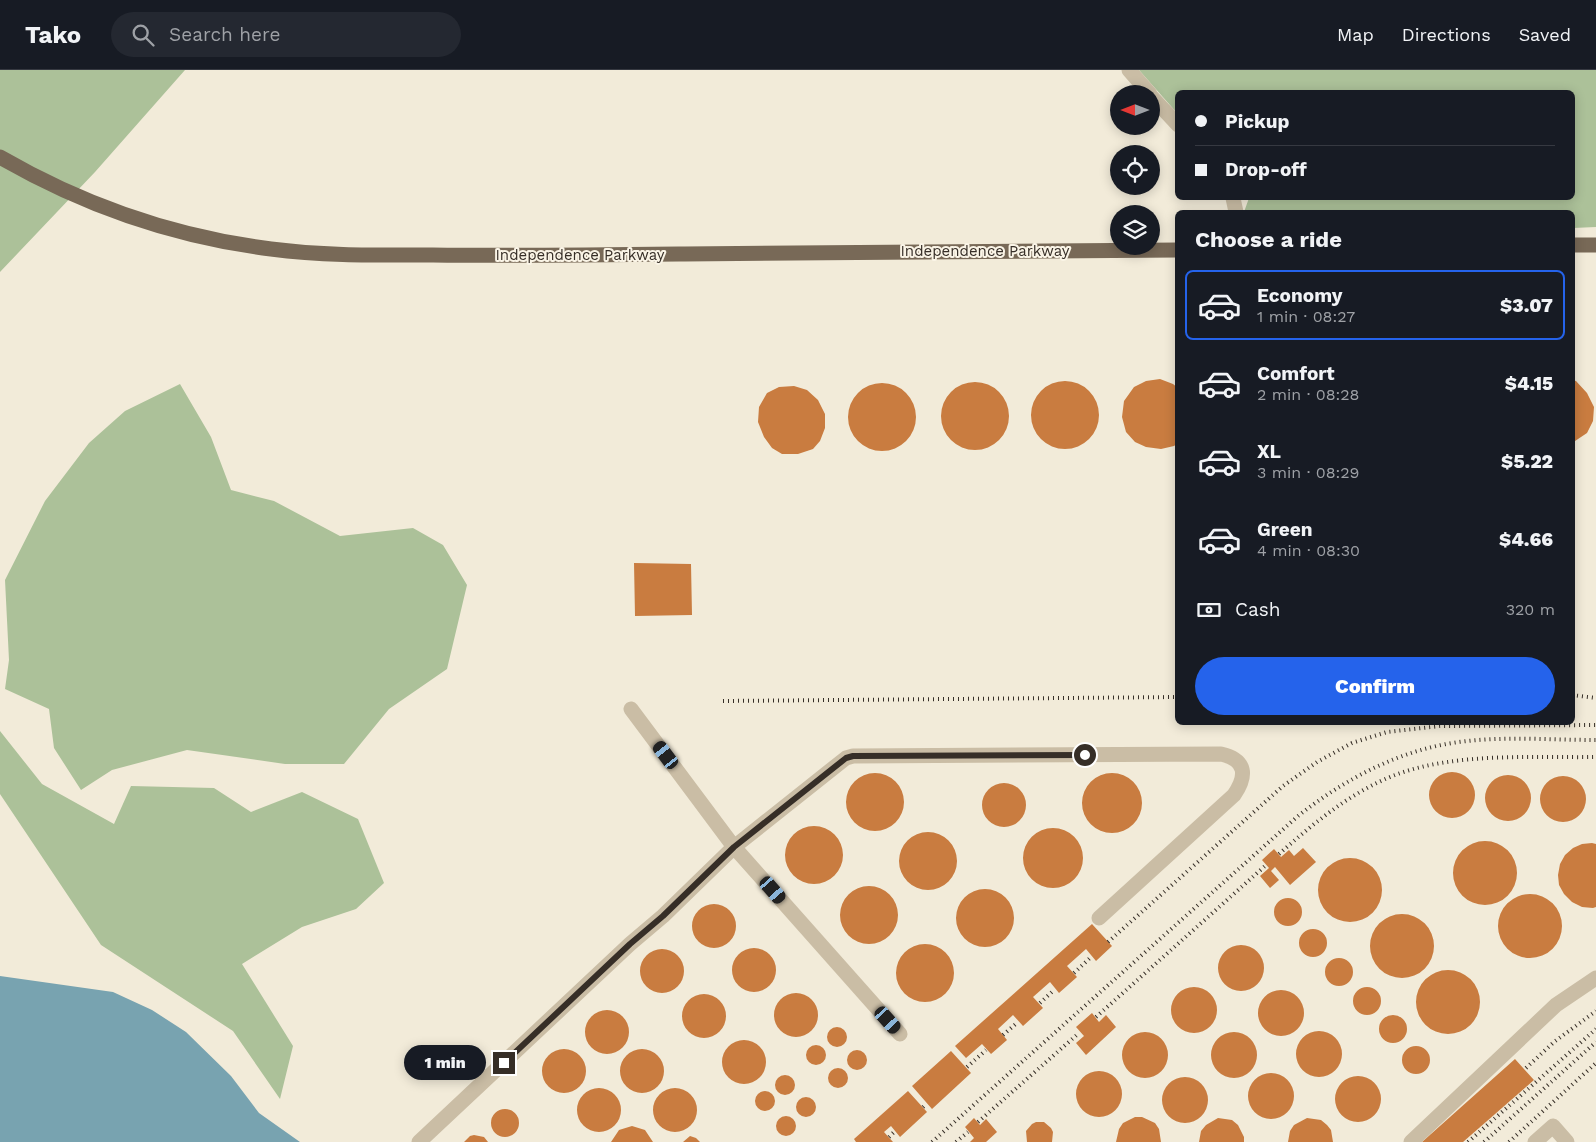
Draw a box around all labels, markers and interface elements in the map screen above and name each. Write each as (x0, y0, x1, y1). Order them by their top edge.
search box (111, 12, 461, 57)
text: Tako (25, 21, 81, 49)
icon: search (129, 21, 157, 49)
text: Search here (169, 23, 280, 46)
text: Map (1337, 24, 1374, 45)
text: Directions (1402, 24, 1491, 45)
text: Saved (1519, 24, 1571, 45)
north arrow (1110, 85, 1160, 135)
map controls (1110, 85, 1160, 255)
text: Pickup (1225, 110, 1289, 133)
button: locate (1110, 145, 1160, 195)
text: Drop-off (1225, 158, 1307, 181)
button: layers (1110, 205, 1160, 255)
text: Choose a ride (1195, 227, 1342, 252)
street label: Independence Parkway (900, 242, 1070, 260)
street label: Independence Parkway (495, 246, 665, 264)
icon: car (1197, 283, 1242, 328)
text: Economy (1257, 284, 1342, 307)
text: $3.07 (1500, 294, 1553, 317)
text: 1 min · 08:27 (1257, 307, 1355, 326)
icon: car (1197, 361, 1242, 406)
text: Comfort (1257, 362, 1335, 385)
text: $4.15 (1505, 372, 1553, 395)
text: 2 min · 08:28 (1257, 385, 1359, 404)
icon: car (1197, 439, 1242, 484)
text: XL (1257, 440, 1281, 463)
text: $5.22 (1501, 450, 1553, 473)
text: 3 min · 08:29 (1257, 463, 1359, 482)
icon: car (1197, 517, 1242, 562)
text: Green (1257, 518, 1313, 541)
text: $4.66 (1499, 528, 1553, 551)
text: 4 min · 08:30 (1257, 541, 1360, 560)
icon: cash (1195, 596, 1223, 624)
text: Cash (1235, 598, 1281, 621)
text: 320 m (1506, 600, 1555, 619)
button: Confirm (1195, 657, 1555, 715)
car (650, 739, 681, 771)
route start (1074, 744, 1096, 766)
car (757, 874, 788, 906)
car (872, 1004, 903, 1036)
callout: 1 min (404, 1046, 486, 1080)
route end (493, 1052, 515, 1074)
text: 1 min (424, 1053, 466, 1072)

